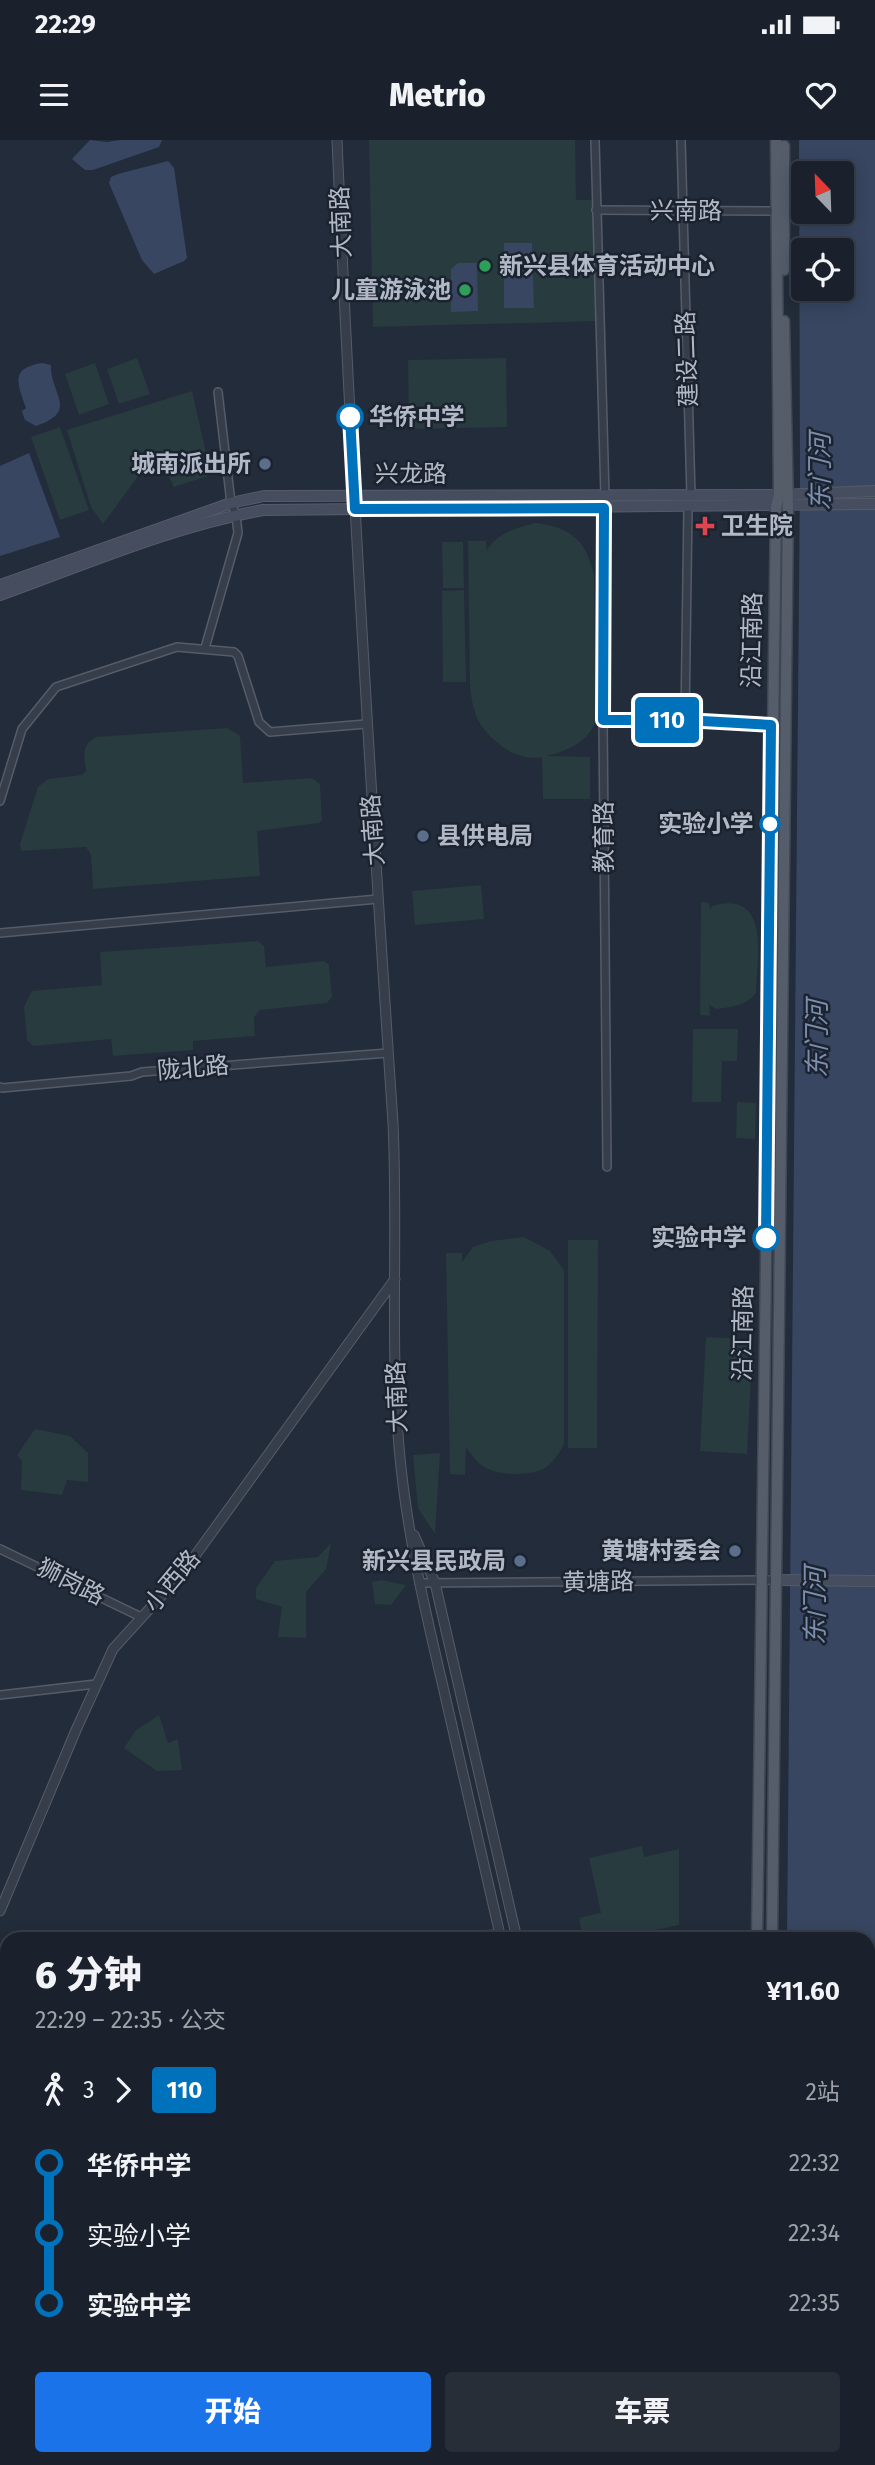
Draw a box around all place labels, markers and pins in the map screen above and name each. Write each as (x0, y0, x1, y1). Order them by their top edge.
place label: 新兴县体育活动中心 (499, 252, 715, 280)
marker: 新兴县体育活动中心 (477, 258, 493, 274)
place label: 儿童游泳池 (331, 276, 451, 304)
marker: 儿童游泳池 (457, 282, 473, 298)
place label: 华侨中学 (369, 403, 465, 431)
marker: 华侨中学 (337, 404, 363, 430)
place label: 城南派出所 (131, 450, 251, 478)
marker: 城南派出所 (257, 456, 273, 472)
place label: 卫生院 (721, 512, 793, 540)
marker: 卫生院 (695, 516, 715, 536)
place label: 实验小学 (658, 810, 754, 838)
marker: 实验小学 (760, 814, 780, 834)
place label: 县供电局 (437, 822, 533, 850)
marker: 县供电局 (415, 828, 431, 844)
place label: 实验中学 (651, 1224, 747, 1252)
marker: 实验中学 (753, 1225, 779, 1251)
place label: 黄塘村委会 (601, 1537, 721, 1565)
marker: 黄塘村委会 (727, 1543, 743, 1559)
place label: 新兴县民政局 (362, 1547, 506, 1575)
marker: 新兴县民政局 (512, 1553, 528, 1569)

